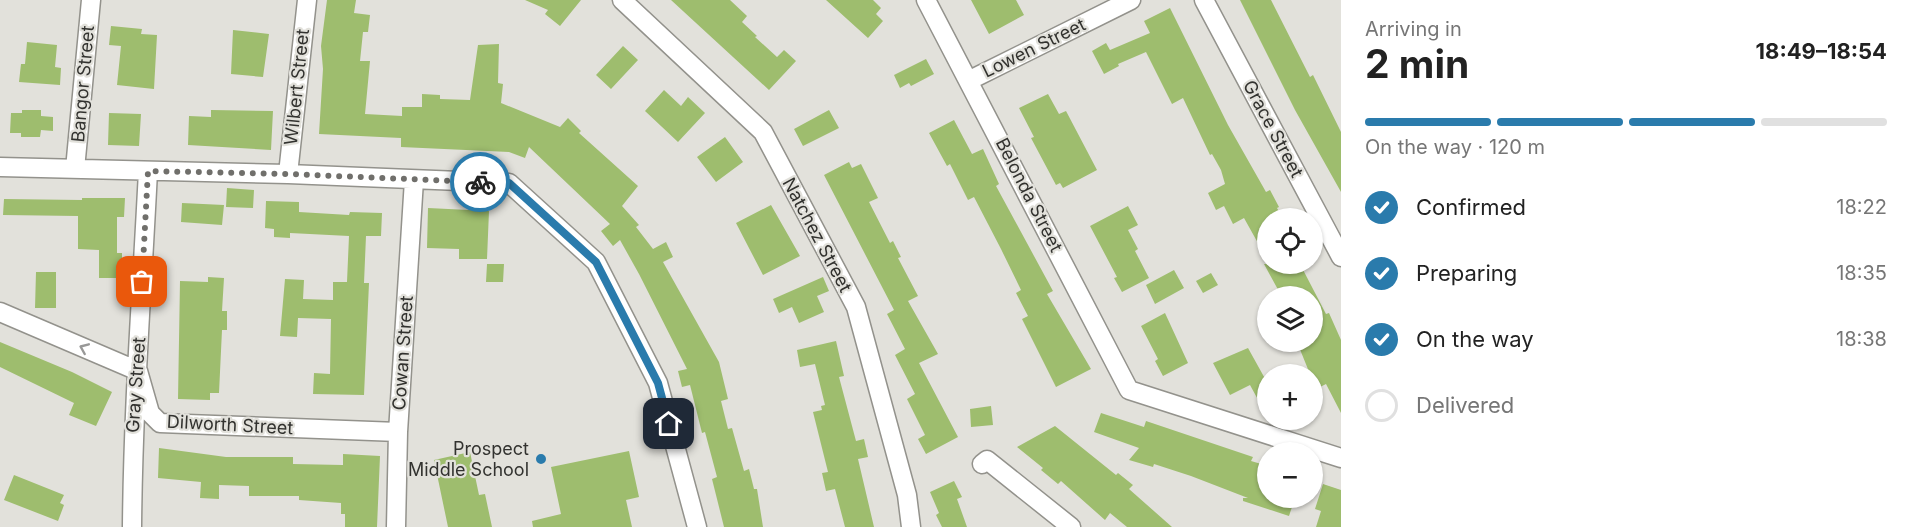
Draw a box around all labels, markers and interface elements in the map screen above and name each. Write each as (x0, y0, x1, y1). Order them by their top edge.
street label: Lowen Street (979, 14, 1089, 82)
text: Arriving in (1365, 17, 1462, 41)
street label: Bangor Street (67, 25, 98, 143)
street label: Wilbert Street (280, 28, 313, 146)
text: 18:49–18:54 (1756, 38, 1887, 64)
text: 2 min (1365, 40, 1469, 87)
street label: Grace Street (1239, 77, 1308, 181)
street label: Belonda Street (992, 134, 1067, 255)
text: On the way · 120 m (1365, 135, 1545, 159)
courier (450, 152, 510, 212)
icon: bike (464, 166, 497, 199)
street label: Natchez Street (779, 174, 856, 296)
icon: check (1365, 191, 1398, 224)
text: Confirmed (1416, 194, 1526, 220)
text: 18:22 (1836, 195, 1887, 219)
map controls (1257, 208, 1323, 508)
button: locate (1257, 208, 1323, 274)
pin (116, 256, 167, 307)
icon: check (1365, 257, 1398, 290)
text: Preparing (1416, 260, 1517, 286)
text: 18:35 (1836, 261, 1887, 285)
icon: bag (125, 265, 158, 298)
button: layers (1257, 286, 1323, 352)
street label: Cowan Street (388, 295, 417, 411)
icon: check (1365, 323, 1398, 356)
text: On the way (1416, 326, 1534, 352)
text: 18:38 (1836, 327, 1887, 351)
street label: Gray Street (122, 336, 149, 434)
one-way arrow (80, 343, 91, 355)
button: + (1257, 364, 1323, 430)
text: Delivered (1416, 392, 1514, 418)
pin (643, 398, 694, 449)
icon: home (652, 407, 685, 440)
street label: Dilworth Street (166, 411, 294, 438)
place label: Prospect Middle School (408, 438, 529, 480)
button: − (1257, 442, 1323, 508)
marker: Prospect Middle School (534, 452, 548, 466)

